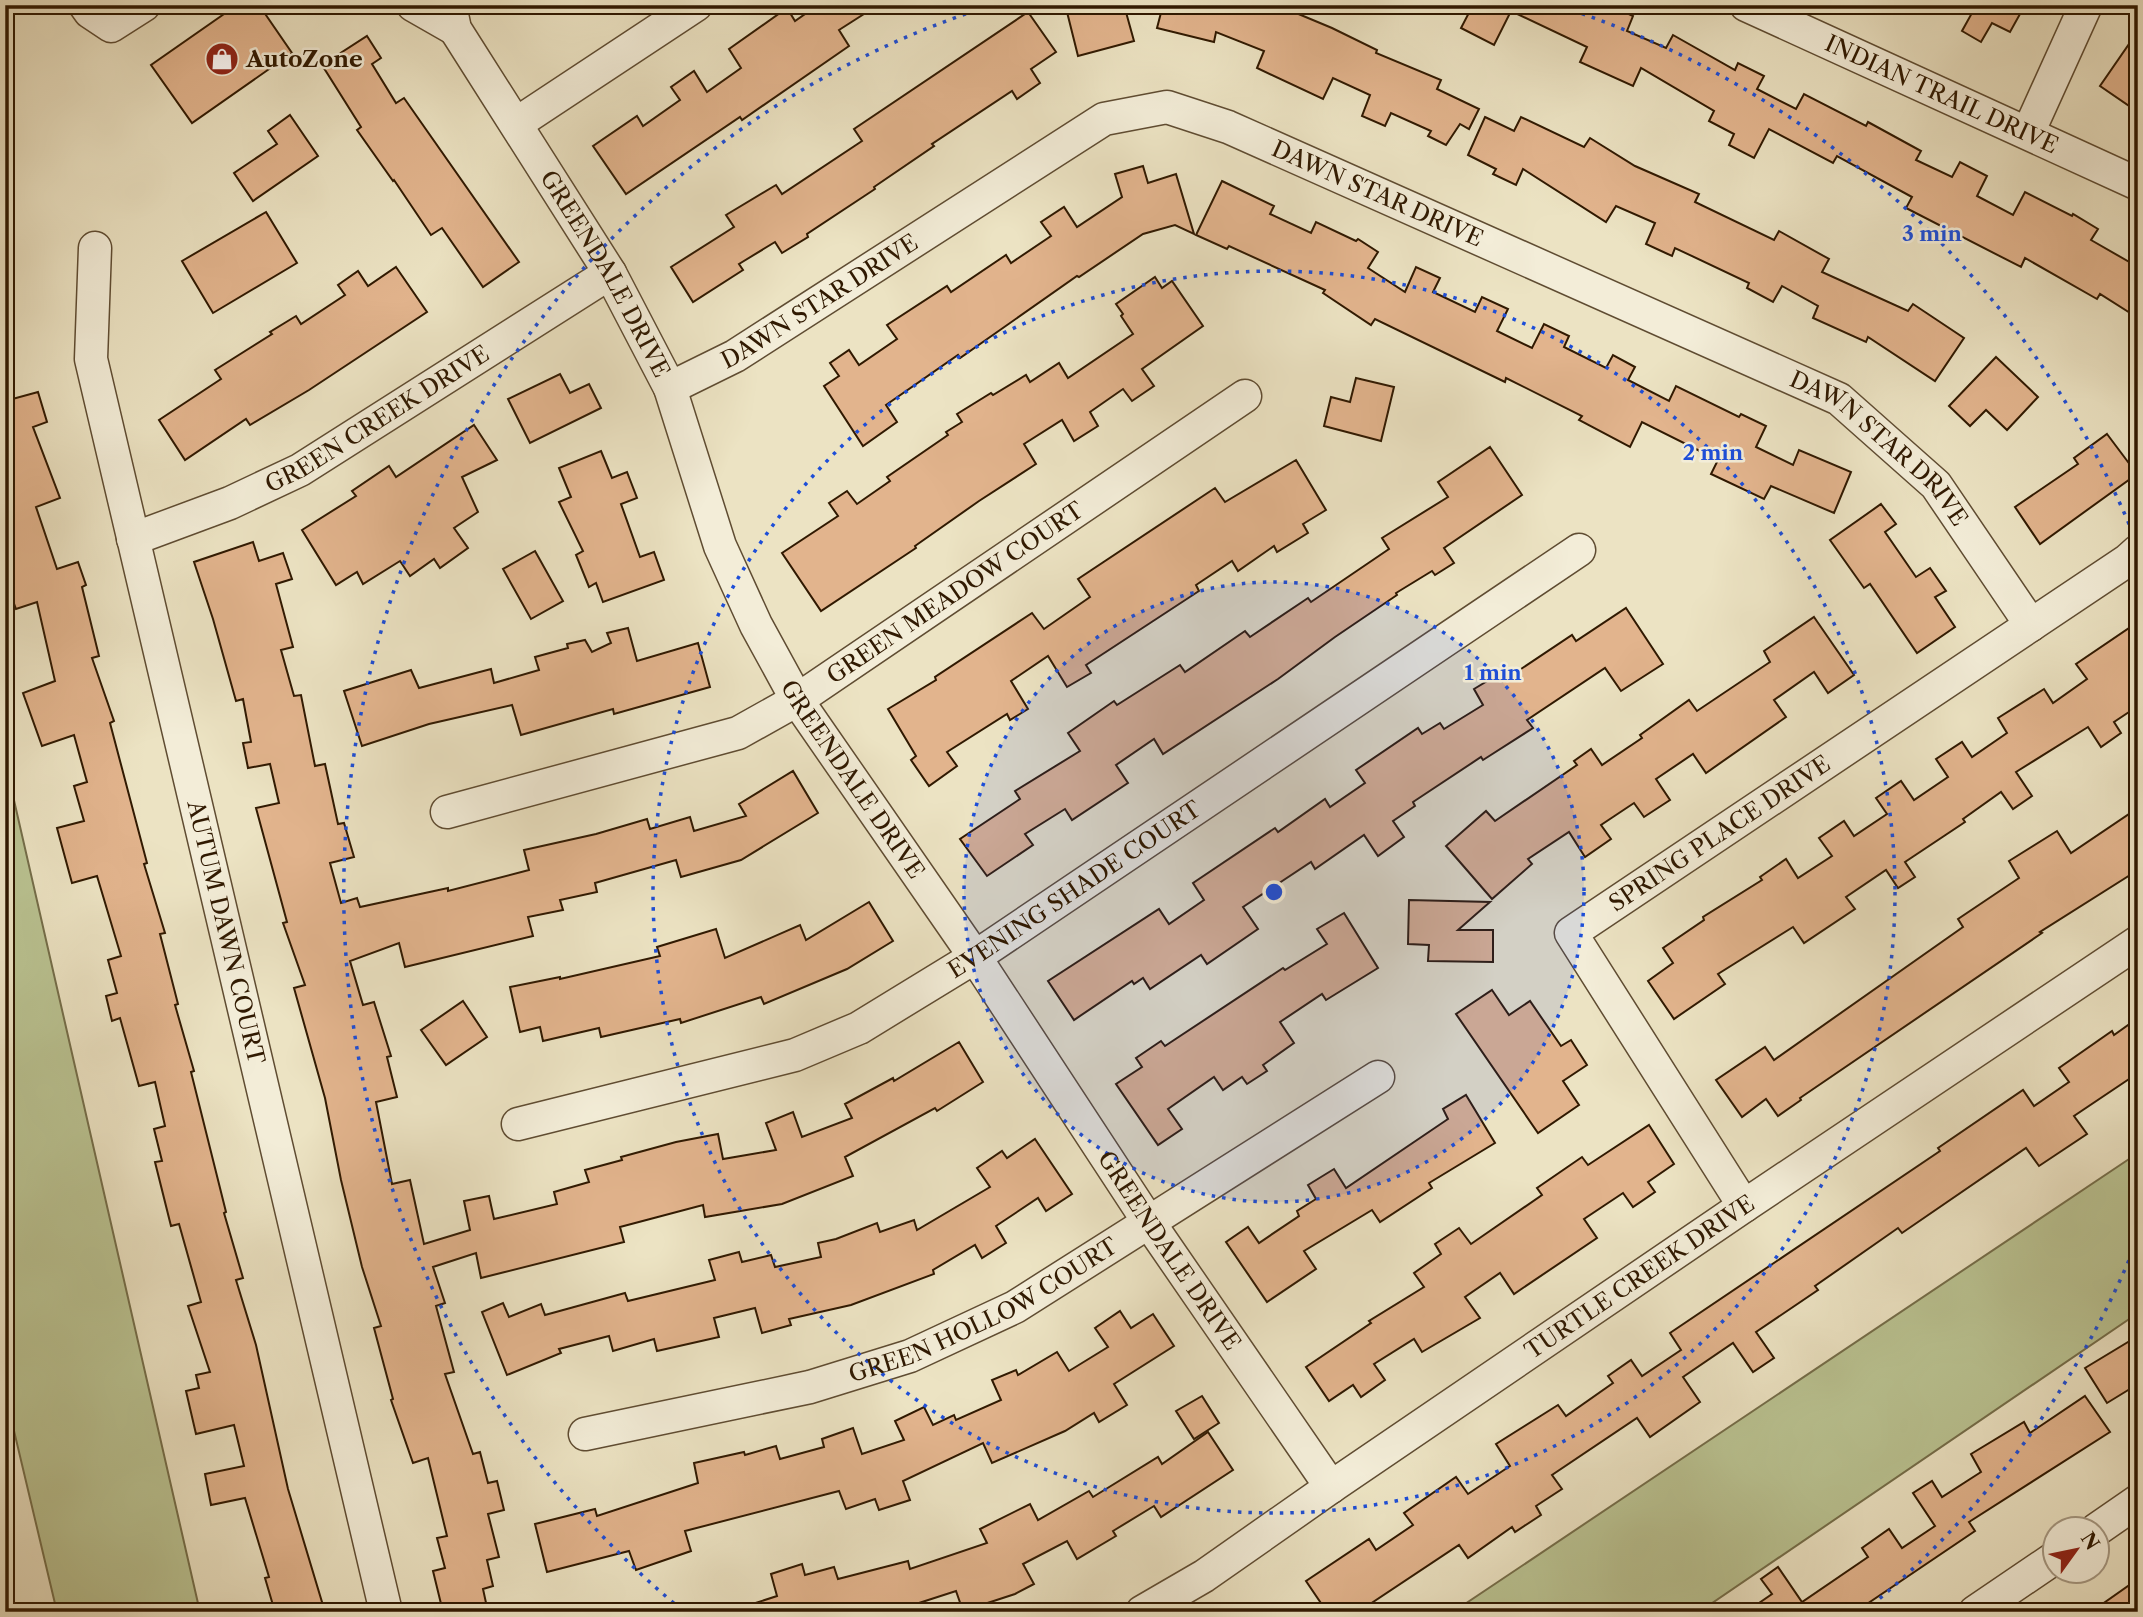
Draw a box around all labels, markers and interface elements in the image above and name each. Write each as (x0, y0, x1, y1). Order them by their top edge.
street label: INDIAN TRAIL DRIVE (1821, 29, 2063, 160)
shop icon: AutoZone (203, 40, 241, 78)
place label: AutoZone (245, 45, 363, 73)
street label: DAWN STAR DRIVE (1268, 134, 1487, 253)
street label: GREENDALE DRIVE (534, 165, 676, 382)
text: 3 min (1902, 221, 1963, 246)
street label: DAWN STAR DRIVE (717, 228, 923, 375)
street label: GREEN CREEK DRIVE (261, 339, 494, 498)
street label: DAWN STAR DRIVE (1786, 365, 1974, 531)
text: 2 min (1683, 440, 1744, 465)
street label: GREEN MEADOW COURT (821, 495, 1089, 690)
text: 1 min (1464, 660, 1522, 685)
street label: GREENDALE DRIVE (775, 675, 930, 884)
street label: SPRING PLACE DRIVE (1604, 749, 1836, 918)
street label: EVENING SHADE COURT (943, 794, 1207, 984)
street label: AUTUM DAWN COURT (181, 797, 271, 1068)
centre of rings (1262, 880, 1286, 904)
street label: GREENDALE DRIVE (1092, 1146, 1247, 1356)
street label: TURTLE CREEK DRIVE (1519, 1189, 1760, 1365)
street label: GREEN HOLLOW COURT (845, 1231, 1123, 1388)
north arrow (2042, 1516, 2112, 1586)
text: N (2076, 1528, 2104, 1554)

